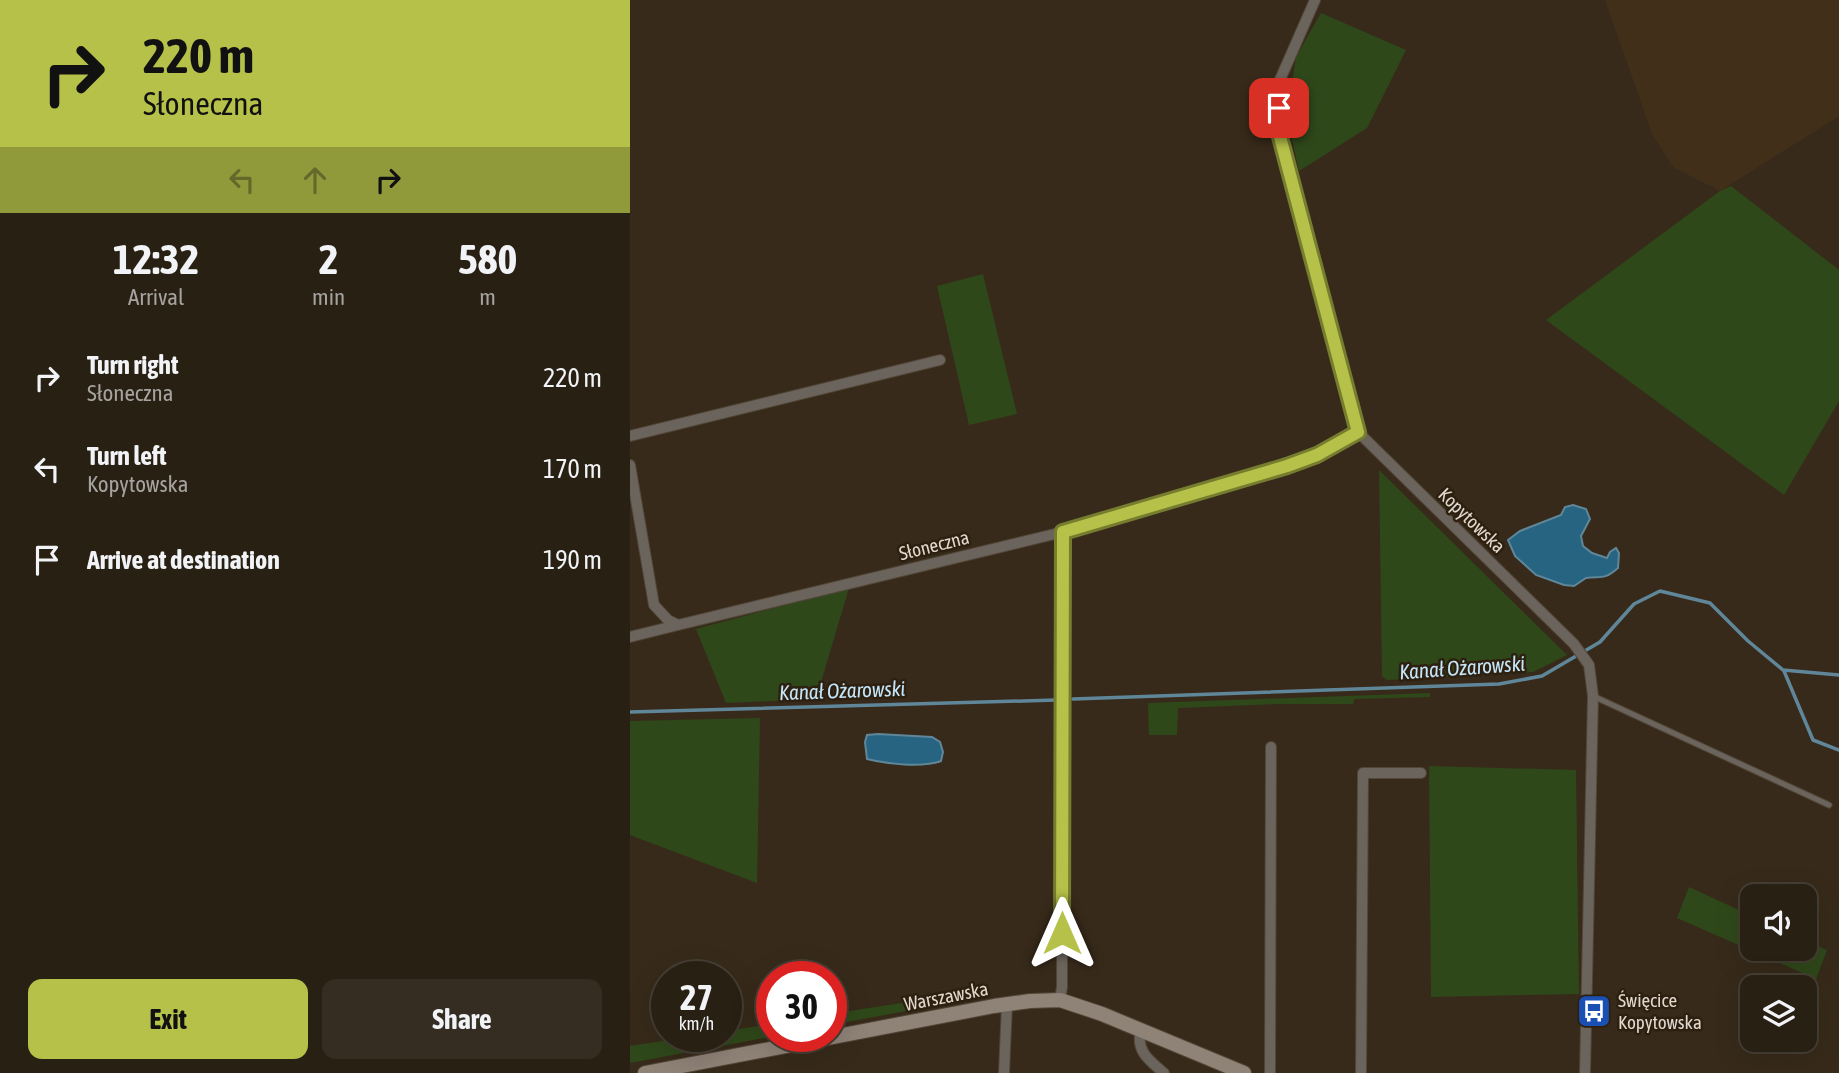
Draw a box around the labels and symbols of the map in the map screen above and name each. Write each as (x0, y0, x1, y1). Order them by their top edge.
pin (1249, 78, 1309, 138)
street label: Kopytowska (1434, 483, 1510, 557)
street label: Słoneczna (897, 526, 971, 564)
water label: Kanał Ożarowski (1398, 651, 1526, 683)
water label: Kanał Ożarowski (779, 676, 906, 704)
position arrow (1025, 896, 1099, 970)
speed limit sign: 30 (756, 961, 847, 1052)
street label: Warszawska (902, 977, 990, 1015)
place label: Święcice Kopytowska (1618, 989, 1702, 1033)
bus stop icon: Święcice Kopytowska (1575, 992, 1613, 1030)

